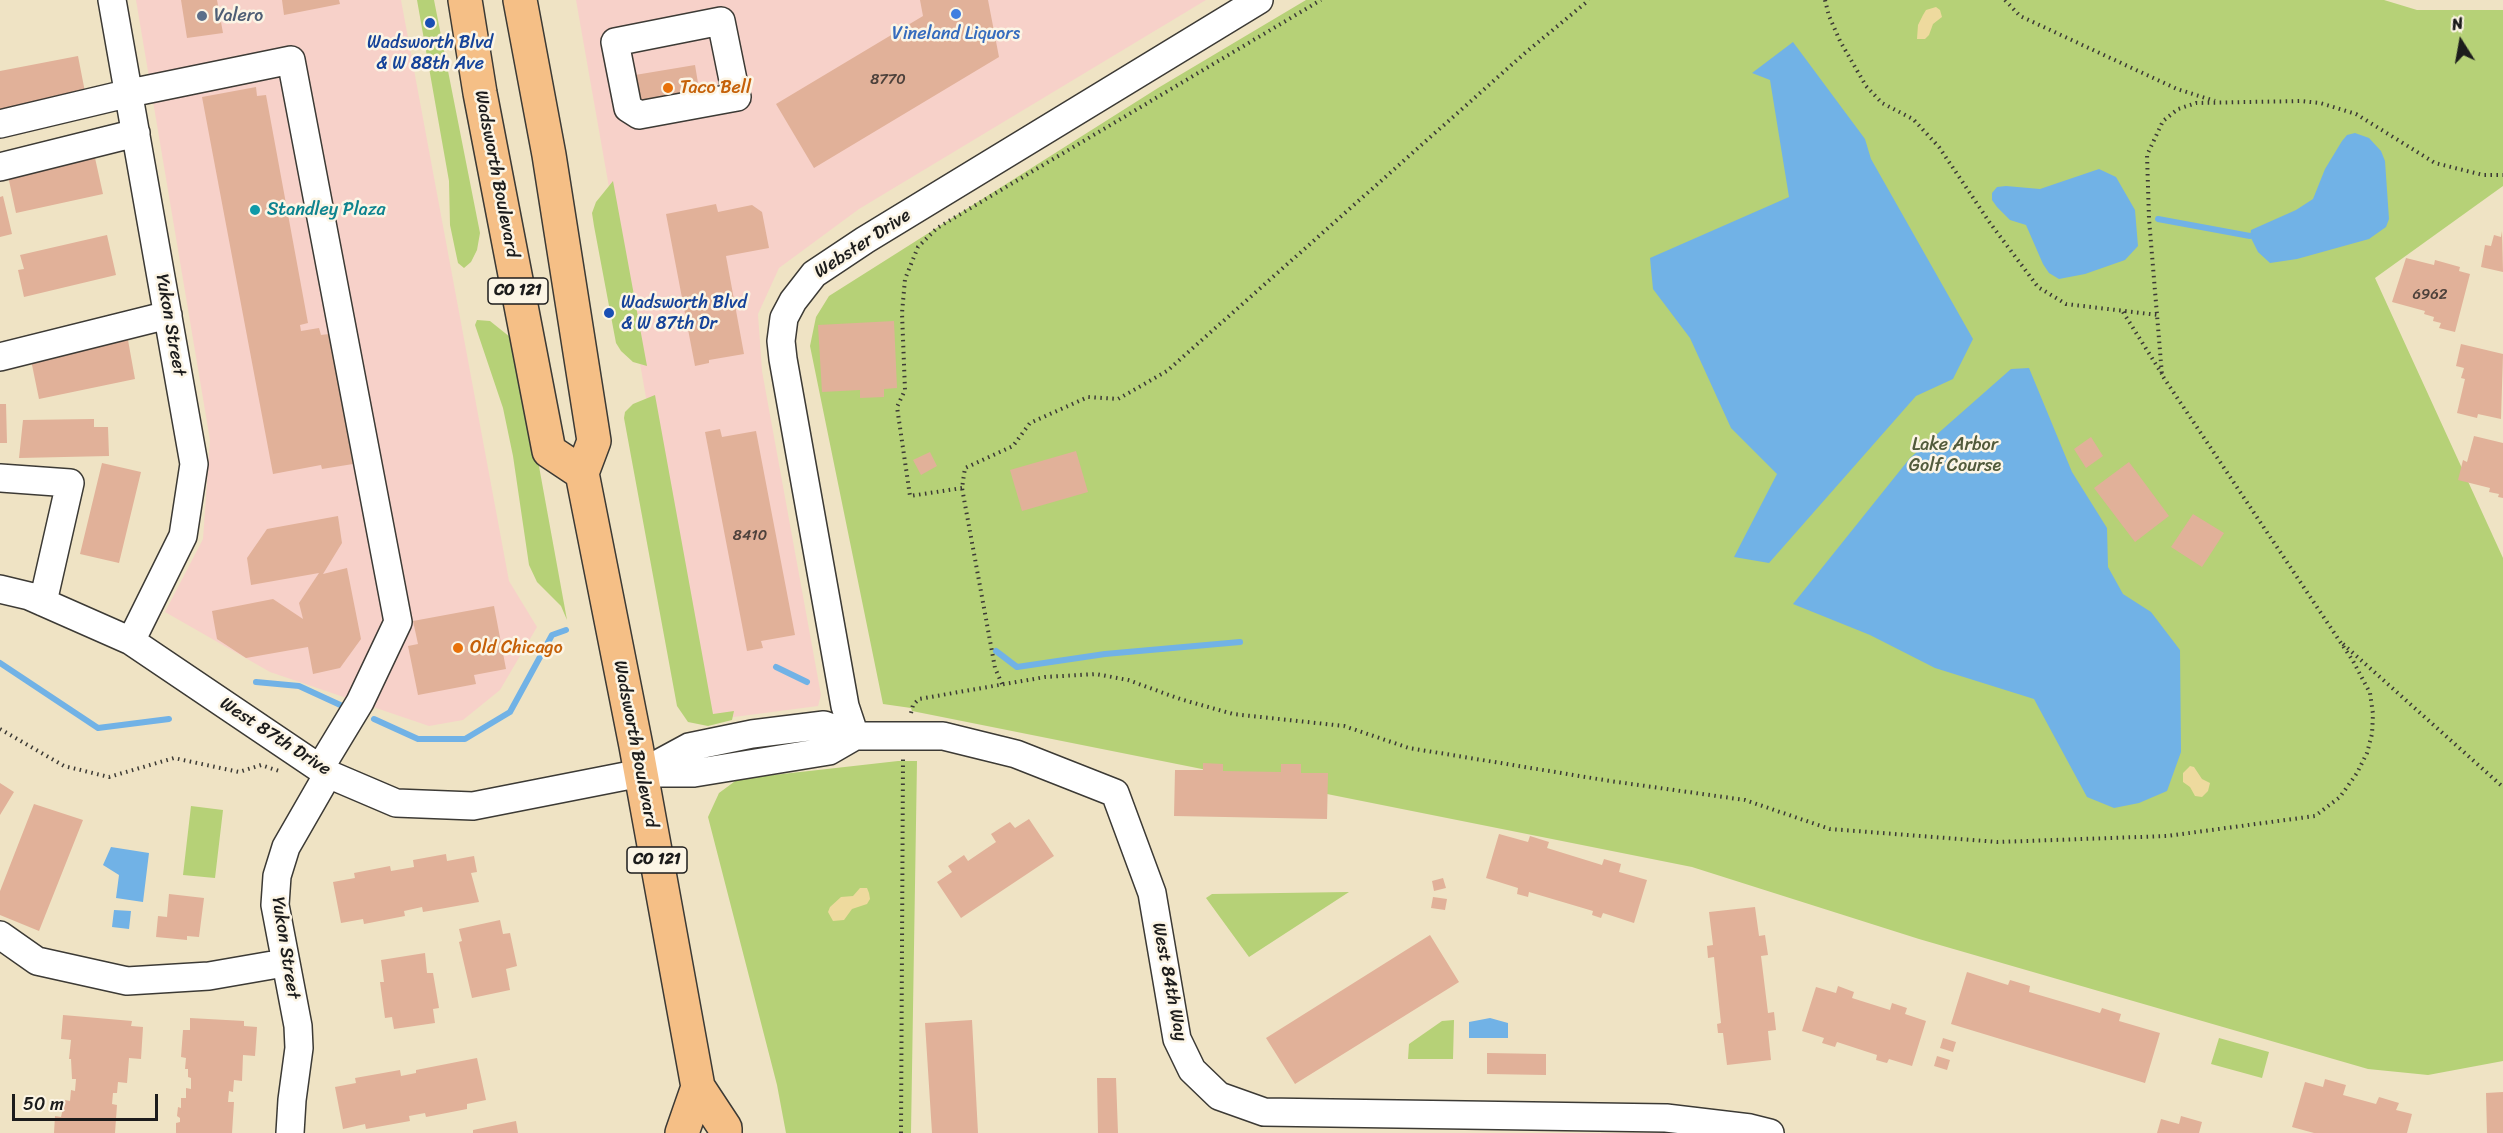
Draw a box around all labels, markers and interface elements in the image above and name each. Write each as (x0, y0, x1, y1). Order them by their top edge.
place label: Valero (214, 5, 263, 27)
marker: Vineland Liquors (949, 7, 963, 21)
marker: Valero (195, 9, 209, 23)
text: N (2449, 9, 2466, 39)
north arrow (2431, 12, 2491, 72)
marker: Wadsworth Blvd & W 88th Ave (423, 16, 437, 30)
place label: Vineland Liquors (892, 23, 1020, 45)
place label: Wadsworth Blvd & W 88th Ave (367, 32, 493, 74)
house number: 8770 (870, 71, 906, 89)
place label: Taco Bell (680, 77, 751, 99)
marker: Taco Bell (661, 81, 675, 95)
street label: Wadsworth Boulevard (469, 89, 523, 259)
place label: Standley Plaza (267, 199, 385, 221)
marker: Standley Plaza (248, 203, 262, 217)
street label: Webster Drive (811, 205, 915, 283)
street label: Yukon Street (150, 272, 190, 378)
road number: CO 121 (488, 278, 548, 304)
house number: 6962 (2413, 286, 2447, 304)
place label: Wadsworth Blvd & W 87th Dr (621, 292, 747, 334)
marker: Wadsworth Blvd & W 87th Dr (602, 306, 616, 320)
park label: Lake Arbor Golf Course (1909, 434, 2001, 476)
house number: 8410 (733, 527, 767, 545)
place label: Old Chicago (470, 637, 563, 659)
marker: Old Chicago (451, 641, 465, 655)
street label: Wadsworth Boulevard (608, 659, 662, 829)
street label: West 87th Drive (216, 693, 334, 781)
road number: CO 121 (627, 847, 687, 873)
street label: Yukon Street (266, 895, 304, 1001)
street label: West 84th Way (1147, 921, 1191, 1043)
scale bar (15, 1082, 160, 1120)
text: 50 m (23, 1088, 64, 1120)

